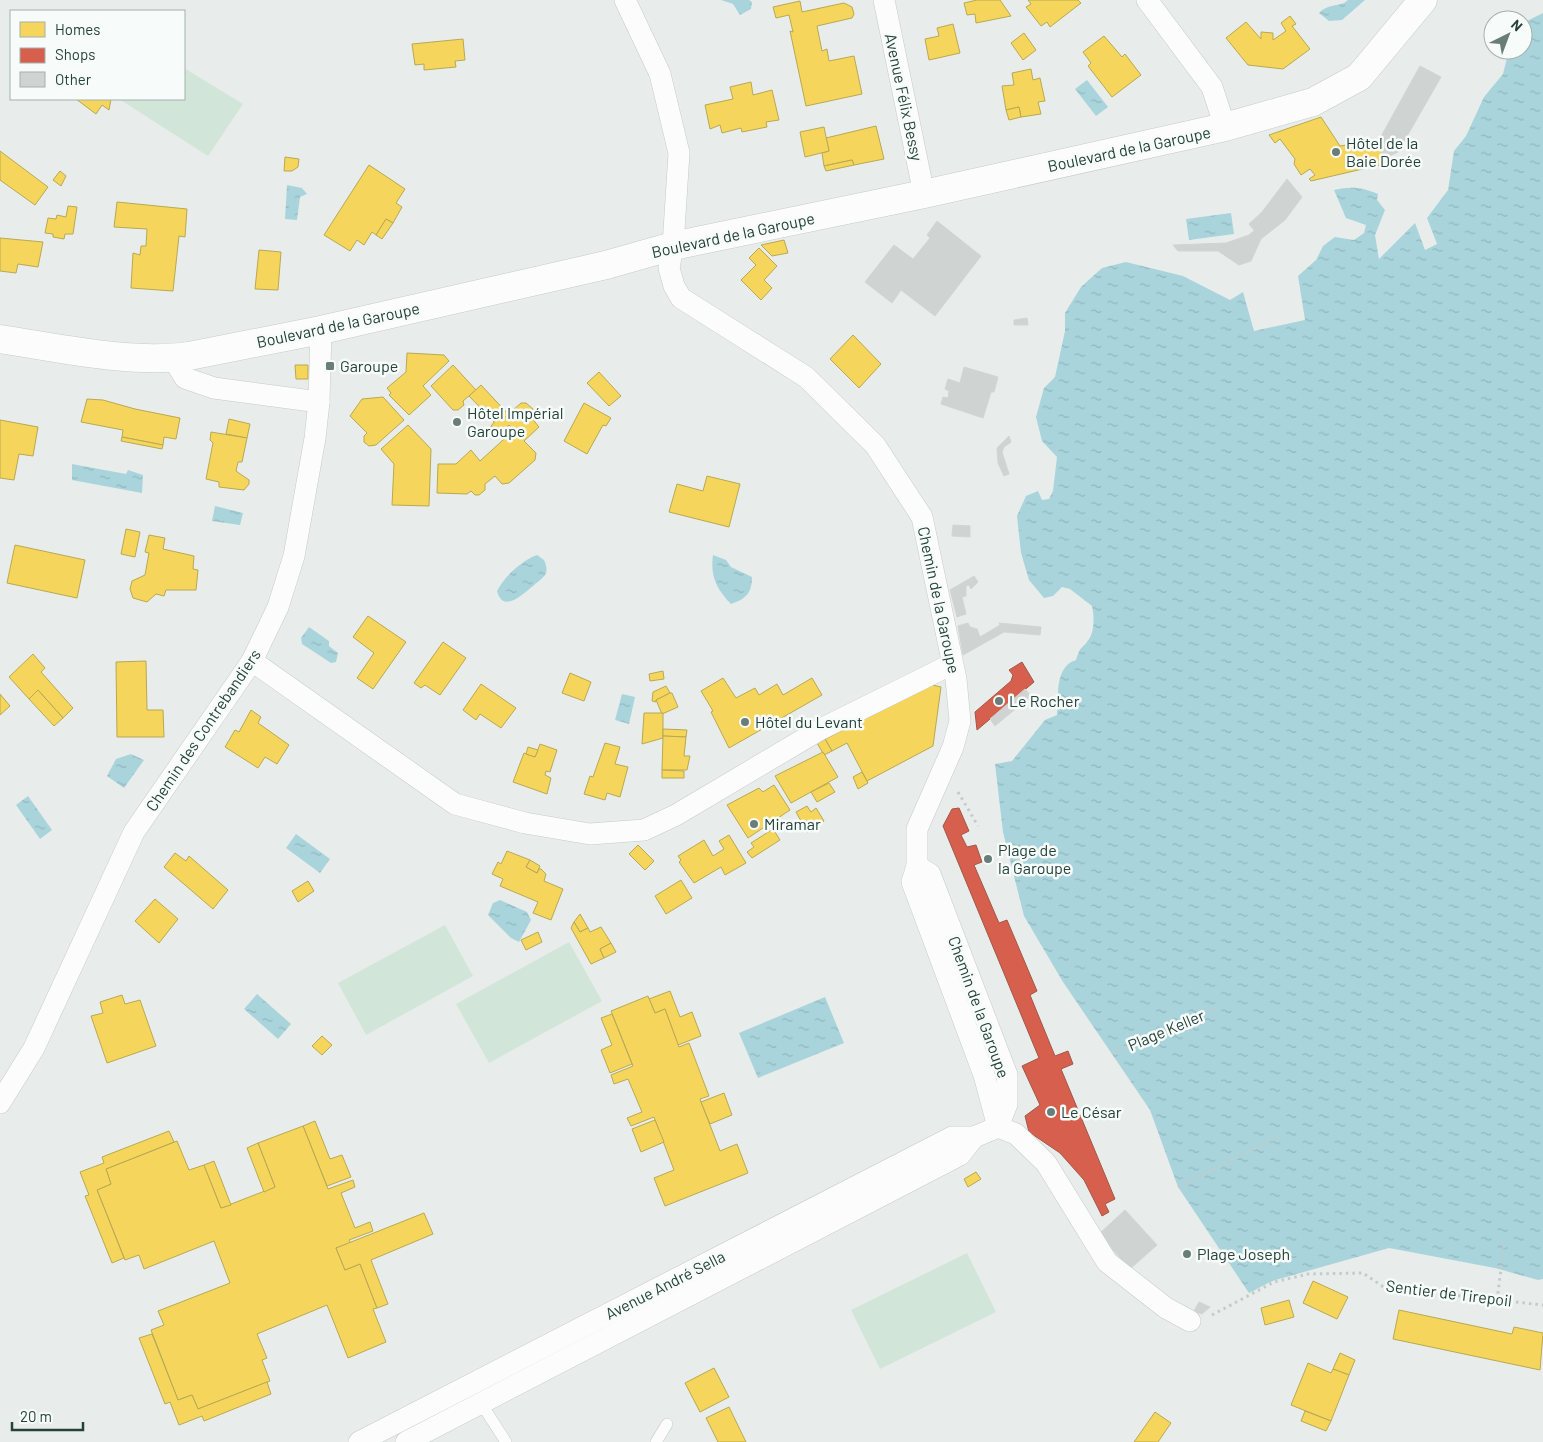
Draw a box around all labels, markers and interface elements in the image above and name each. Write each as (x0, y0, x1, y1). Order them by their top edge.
legend (10, 10, 185, 100)
north arrow (1483, 10, 1533, 60)
text: N (1508, 16, 1526, 34)
text: Homes (55, 20, 100, 38)
street label: Avenue Félix Bessy (882, 31, 927, 163)
text: Shops (55, 45, 95, 63)
text: Other (55, 70, 92, 88)
street label: Boulevard de la Garoupe (1046, 122, 1212, 175)
place label: Hôtel de la Baie Dorée (1346, 133, 1421, 170)
marker: Hôtel de la Baie Dorée (1330, 146, 1342, 158)
street label: Boulevard de la Garoupe (650, 208, 816, 261)
street label: Boulevard de la Garoupe (255, 298, 421, 351)
place label: Garoupe (340, 356, 398, 375)
marker: Garoupe (324, 360, 336, 372)
place label: Hôtel Impérial Garoupe (467, 403, 563, 440)
marker: Hôtel Impérial Garoupe (451, 416, 463, 428)
street label: Chemin de la Garoupe (915, 525, 964, 675)
street label: Chemin des Contrebandiers (141, 645, 264, 814)
place label: Le Rocher (1009, 691, 1080, 710)
marker: Le Rocher (993, 695, 1005, 707)
place label: Hôtel du Levant (755, 712, 863, 731)
marker: Hôtel du Levant (739, 716, 751, 728)
place label: Miramar (764, 814, 821, 833)
marker: Miramar (748, 818, 760, 830)
place label: Plage de la Garoupe (998, 840, 1071, 877)
marker: Plage de la Garoupe (982, 853, 994, 865)
street label: Chemin de la Garoupe (945, 933, 1014, 1080)
street label: Plage Keller (1125, 1005, 1207, 1054)
place label: Le César (1061, 1102, 1122, 1121)
marker: Le César (1045, 1106, 1057, 1118)
place label: Plage Joseph (1197, 1244, 1290, 1263)
street label: Avenue André Sella (602, 1246, 728, 1323)
marker: Plage Joseph (1181, 1248, 1193, 1260)
street label: Sentier de Tirepoil (1385, 1275, 1513, 1310)
scale bar (12, 1400, 84, 1432)
text: 20 m (20, 1407, 52, 1425)

